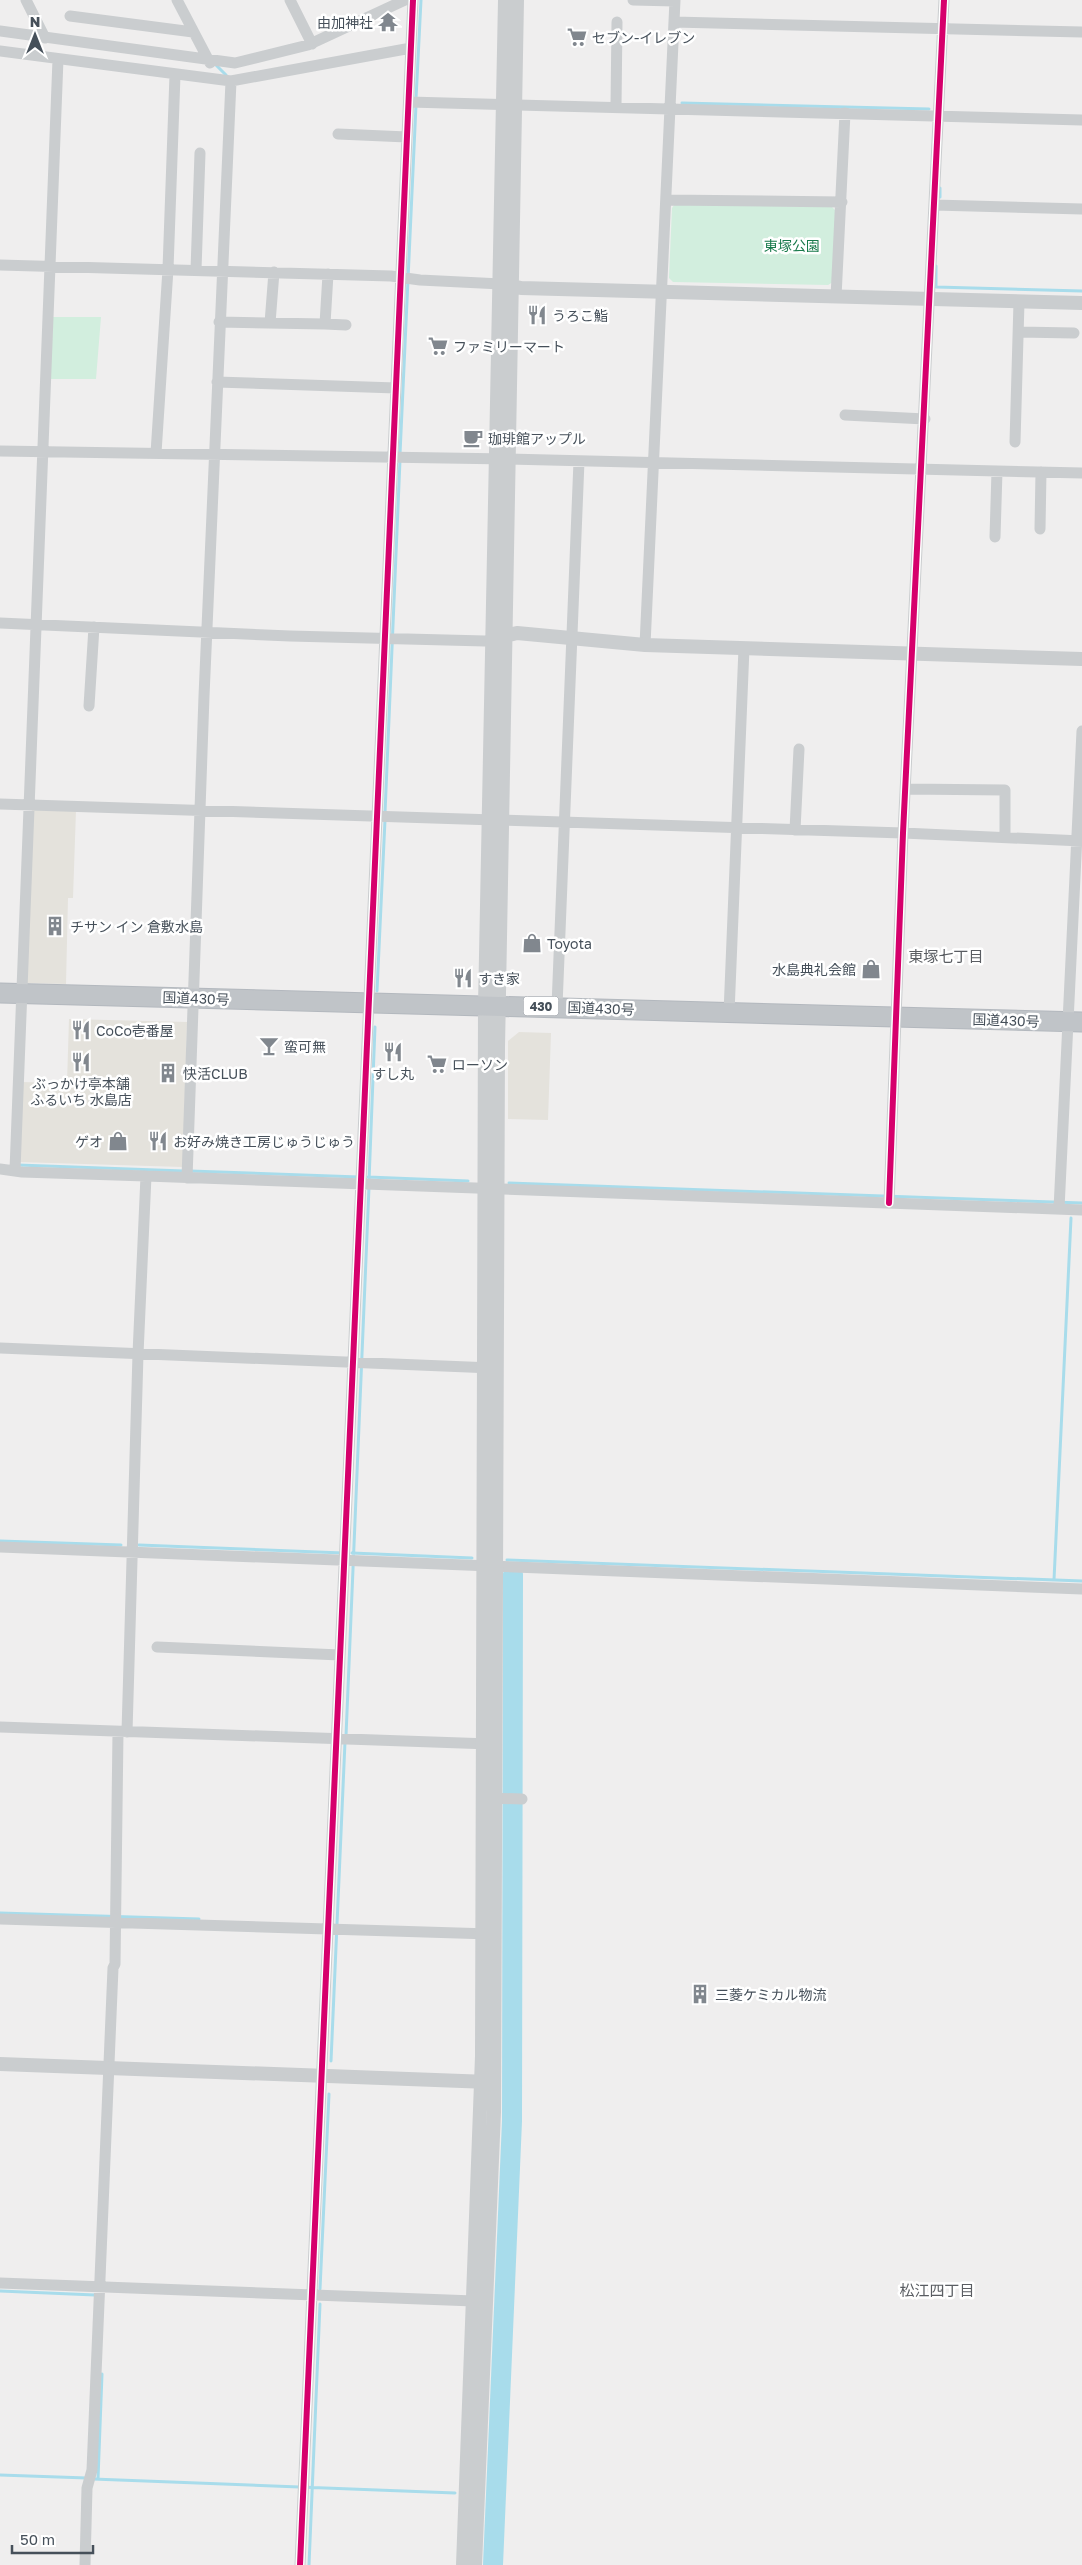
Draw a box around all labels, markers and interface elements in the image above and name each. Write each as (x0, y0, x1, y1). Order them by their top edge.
north arrow (10, 10, 60, 60)
temple icon: 由加神社 (377, 11, 399, 33)
text: N (30, 13, 40, 30)
place label: 由加神社 (317, 14, 373, 31)
supermarket icon: セブン-イレブン (566, 26, 588, 48)
place label: セブン-イレブン (592, 29, 695, 46)
park label: 東塚公園 (764, 237, 820, 254)
restaurant icon: うろこ鮨 (526, 304, 548, 326)
place label: うろこ鮨 (552, 307, 608, 324)
supermarket icon: ファミリーマート (427, 335, 449, 357)
place label: ファミリーマート (453, 338, 565, 355)
cafe icon: 珈琲館アップル (462, 427, 484, 449)
place label: 珈琲館アップル (488, 430, 586, 447)
building icon: チサン イン 倉敷水島 (44, 915, 66, 937)
place label: チサン イン 倉敷水島 (70, 918, 203, 935)
shop icon: Toyota (521, 932, 543, 954)
place label: Toyota (547, 935, 592, 952)
district label: 東塚七丁目 (908, 947, 984, 965)
shop icon: 水島典礼会館 (860, 958, 882, 980)
place label: 水島典礼会館 (772, 961, 856, 978)
restaurant icon: すき家 (452, 967, 474, 989)
place label: すき家 (478, 970, 520, 987)
street label: 国道430号 (162, 988, 230, 1008)
road number: 430 (524, 996, 558, 1016)
street label: 国道430号 (567, 998, 635, 1018)
street label: 国道430号 (972, 1010, 1040, 1030)
restaurant icon: CoCo壱番屋 (70, 1019, 92, 1041)
place label: CoCo壱番屋 (96, 1022, 174, 1039)
bar icon: 蛮可無 (258, 1035, 280, 1057)
place label: 蛮可無 (284, 1038, 326, 1055)
restaurant icon: すし丸 (382, 1041, 404, 1063)
restaurant icon: ぶっかけ亭本舗 ふるいち 水島店 (70, 1051, 92, 1073)
supermarket icon: ローソン (426, 1053, 448, 1075)
place label: ローソン (452, 1056, 508, 1073)
building icon: 快活CLUB (157, 1062, 179, 1084)
place label: 快活CLUB (183, 1065, 248, 1082)
place label: すし丸 (372, 1065, 414, 1082)
place label: ぶっかけ亭本舗 ふるいち 水島店 (30, 1075, 132, 1108)
shop icon: ゲオ (107, 1130, 129, 1152)
restaurant icon: お好み焼き工房じゅうじゅう (147, 1130, 169, 1152)
place label: ゲオ (75, 1133, 103, 1150)
place label: お好み焼き工房じゅうじゅう (173, 1133, 355, 1150)
building icon: 三菱ケミカル物流 (689, 1983, 711, 2005)
place label: 三菱ケミカル物流 (715, 1986, 827, 2003)
district label: 松江四丁目 (899, 2281, 975, 2299)
scale bar (12, 2522, 94, 2554)
text: 50 m (20, 2530, 55, 2548)

